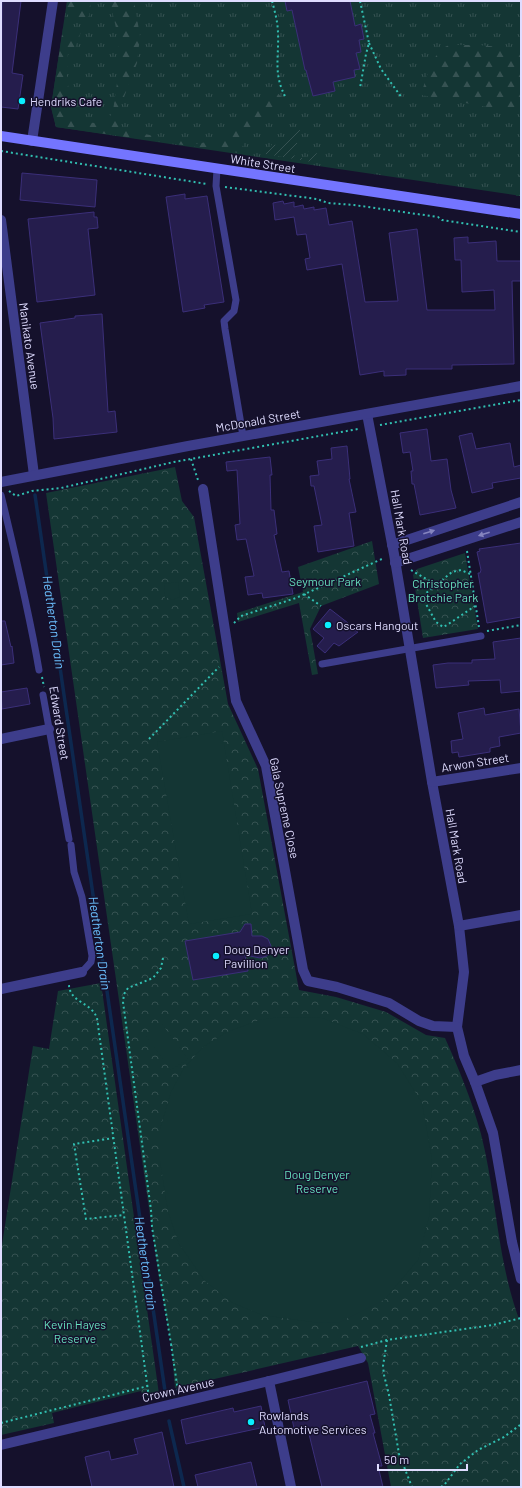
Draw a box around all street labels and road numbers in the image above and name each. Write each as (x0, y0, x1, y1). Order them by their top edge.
street label: White Street (229, 151, 297, 175)
street label: Manikato Avenue (17, 302, 43, 390)
street label: McDonald Street (215, 406, 301, 434)
street label: Hall Mark Road (389, 488, 415, 566)
street label: Edward Street (47, 685, 73, 761)
street label: Arwon Street (440, 750, 510, 774)
street label: Gala Supreme Close (267, 756, 303, 860)
street label: Hall Mark Road (444, 807, 470, 885)
street label: Crown Avenue (141, 1374, 215, 1404)

